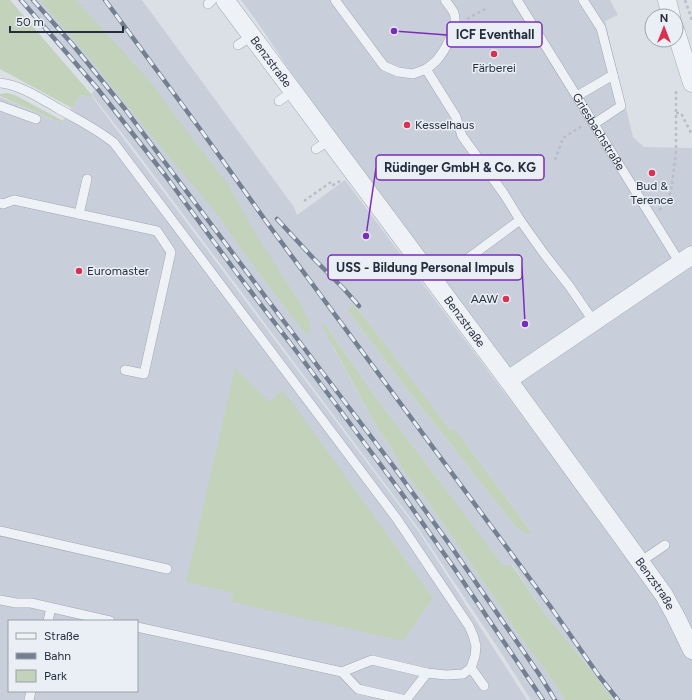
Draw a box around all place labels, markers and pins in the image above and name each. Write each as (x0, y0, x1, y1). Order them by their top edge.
callout: ICF Eventhall (447, 22, 542, 47)
marker: Färberei (489, 49, 499, 59)
place label: Färberei (472, 61, 516, 75)
place label: Kesselhaus (415, 118, 475, 132)
marker: Kesselhaus (402, 120, 412, 130)
callout: Rüdinger GmbH & Co. KG (376, 155, 544, 180)
marker: Bud & Terence (647, 168, 657, 178)
place label: Bud & Terence (631, 179, 674, 207)
callout: USS - Bildung Personal Impuls (328, 255, 522, 280)
place label: Euromaster (87, 264, 149, 278)
marker: Euromaster (74, 266, 84, 276)
place label: AAW (471, 292, 498, 306)
marker: AAW (501, 294, 511, 304)

